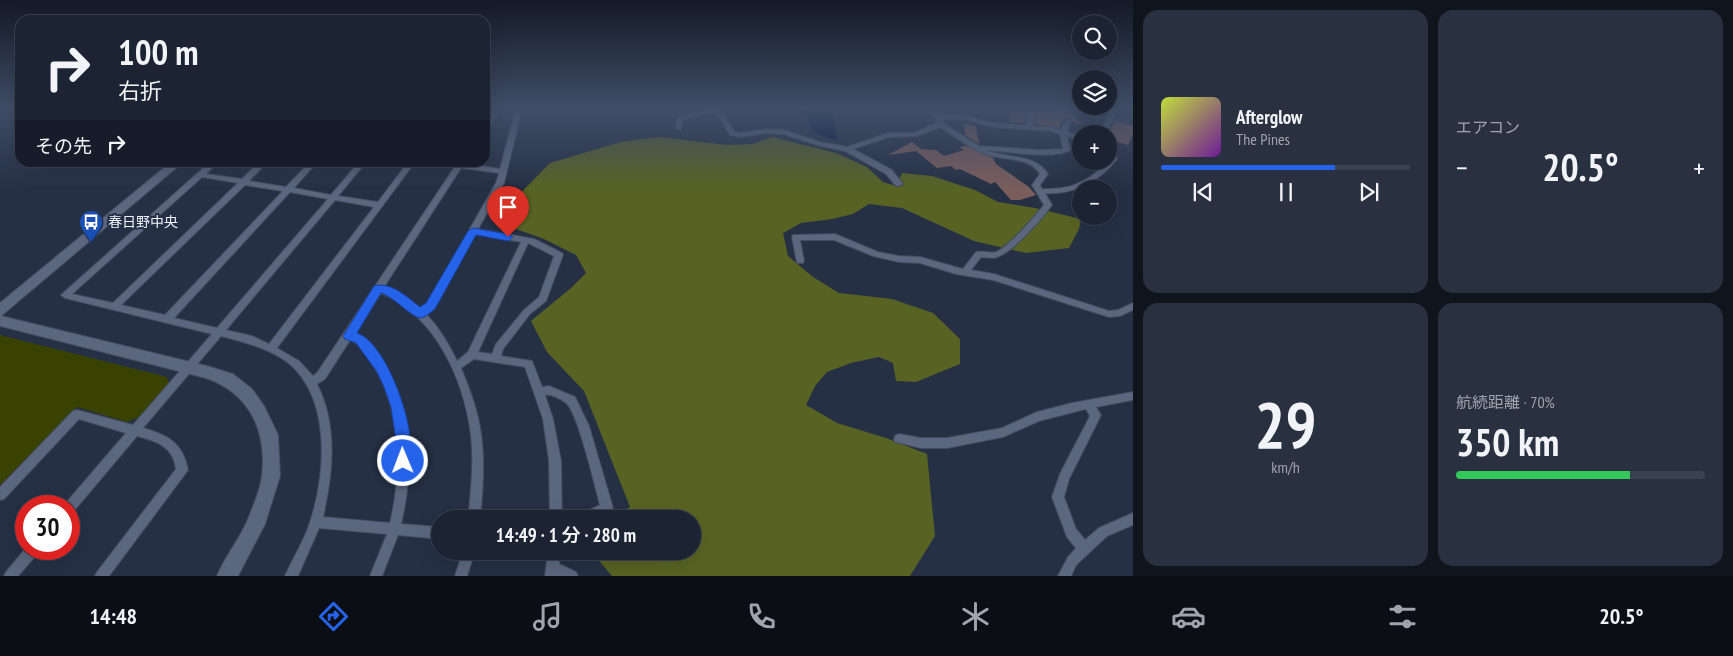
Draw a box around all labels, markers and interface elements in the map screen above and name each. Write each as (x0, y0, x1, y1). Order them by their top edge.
map controls (1072, 15, 1117, 225)
button: search (1072, 15, 1117, 60)
text: 100 m (118, 29, 199, 75)
icon: right (35, 35, 100, 100)
button: layers (1072, 70, 1117, 115)
text: 右折 (118, 77, 162, 105)
text: Afterglow (1236, 105, 1302, 129)
text: エアコン (1456, 117, 1520, 137)
button: + (1072, 125, 1117, 170)
text: The Pines (1236, 129, 1290, 149)
icon: right (102, 130, 130, 158)
text: その先 (35, 134, 92, 158)
text: 20.5° (1542, 142, 1619, 191)
text: − (1456, 149, 1468, 186)
text: + (1693, 149, 1705, 186)
icon: previous (1189, 178, 1217, 206)
icon: pause (1272, 178, 1300, 206)
icon: next (1355, 178, 1383, 206)
button: − (1072, 180, 1117, 225)
pin (487, 186, 529, 237)
icon: arrive (494, 193, 522, 221)
bus stop icon: 春日野中央 (78, 209, 104, 243)
place label: 春日野中央 (108, 213, 178, 231)
text: 29 (1254, 382, 1317, 466)
text: 航続距離 · 70% (1456, 392, 1555, 412)
text: 350 km (1456, 417, 1559, 466)
position arrow (376, 434, 428, 486)
text: km/h (1271, 457, 1300, 477)
speed limit sign: 30 (15, 495, 80, 560)
text: 14:49 · 1 分 · 280 m (496, 523, 636, 547)
icon: directions (316, 599, 351, 634)
icon: music (530, 599, 565, 634)
icon: phone (744, 599, 779, 634)
icon: climate (958, 599, 993, 634)
icon: car (1171, 599, 1206, 634)
icon: filters (1385, 599, 1420, 634)
text: 14:48 (89, 602, 137, 630)
text: 20.5° (1599, 602, 1644, 630)

